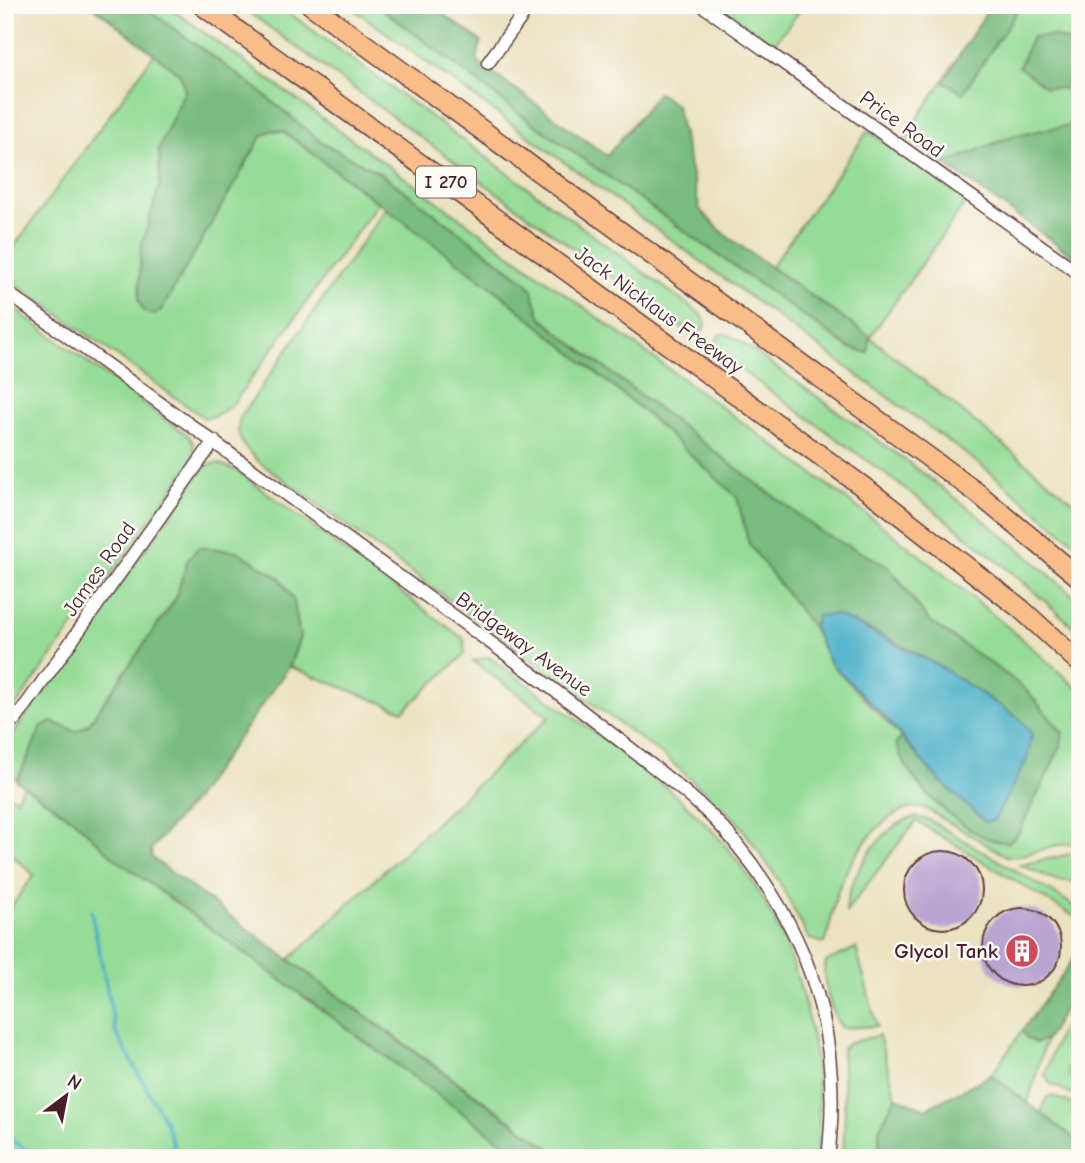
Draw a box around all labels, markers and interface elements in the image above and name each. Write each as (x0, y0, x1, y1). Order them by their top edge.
street label: Price Road (855, 86, 949, 162)
road number: I 270 (416, 166, 476, 198)
street label: Jack Nicklaus Freeway (570, 241, 748, 379)
street label: James Road (58, 517, 140, 621)
street label: Bridgeway Avenue (451, 587, 597, 701)
building icon: Glycol Tank (1003, 932, 1041, 970)
place label: Glycol Tank (894, 939, 999, 963)
north arrow (32, 1062, 102, 1132)
text: N (63, 1070, 86, 1095)

